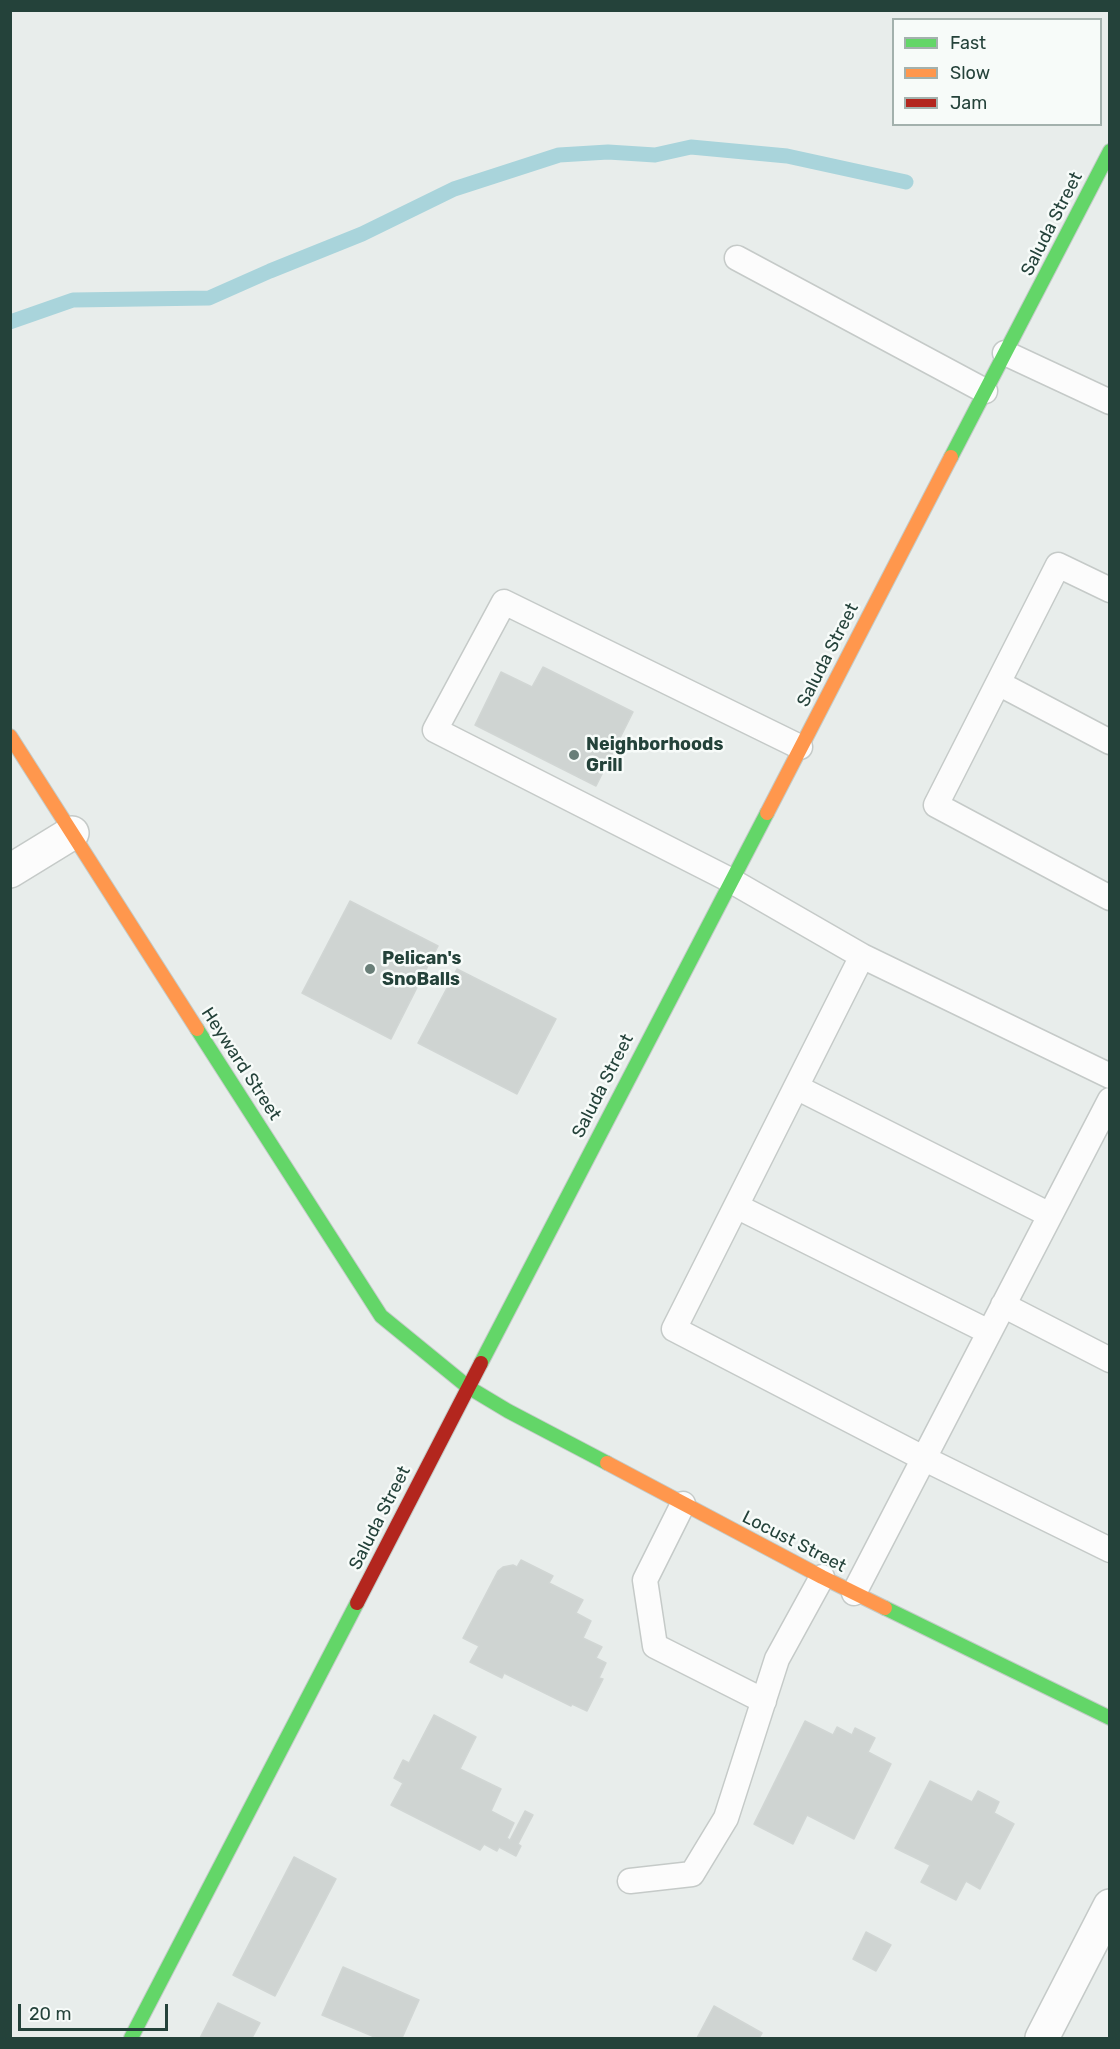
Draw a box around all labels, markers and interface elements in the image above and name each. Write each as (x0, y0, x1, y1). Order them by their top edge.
legend (892, 18, 1102, 126)
text: Fast (950, 32, 986, 54)
text: Slow (950, 62, 990, 84)
text: Jam (950, 92, 987, 114)
street label: Saluda Street (1017, 169, 1087, 279)
street label: Saluda Street (793, 600, 863, 710)
place label: Neighborhoods Grill (586, 734, 723, 777)
marker: Neighborhoods Grill (567, 748, 581, 762)
place label: Pelican's SnoBalls (382, 948, 461, 990)
marker: Pelican's SnoBalls (363, 962, 377, 976)
street label: Heyward Street (196, 1003, 286, 1125)
street label: Saluda Street (568, 1031, 638, 1141)
street label: Saluda Street (345, 1463, 415, 1573)
street label: Locust Street (738, 1507, 850, 1577)
scale bar (21, 1992, 171, 2030)
text: 20 m (29, 2003, 71, 2025)

